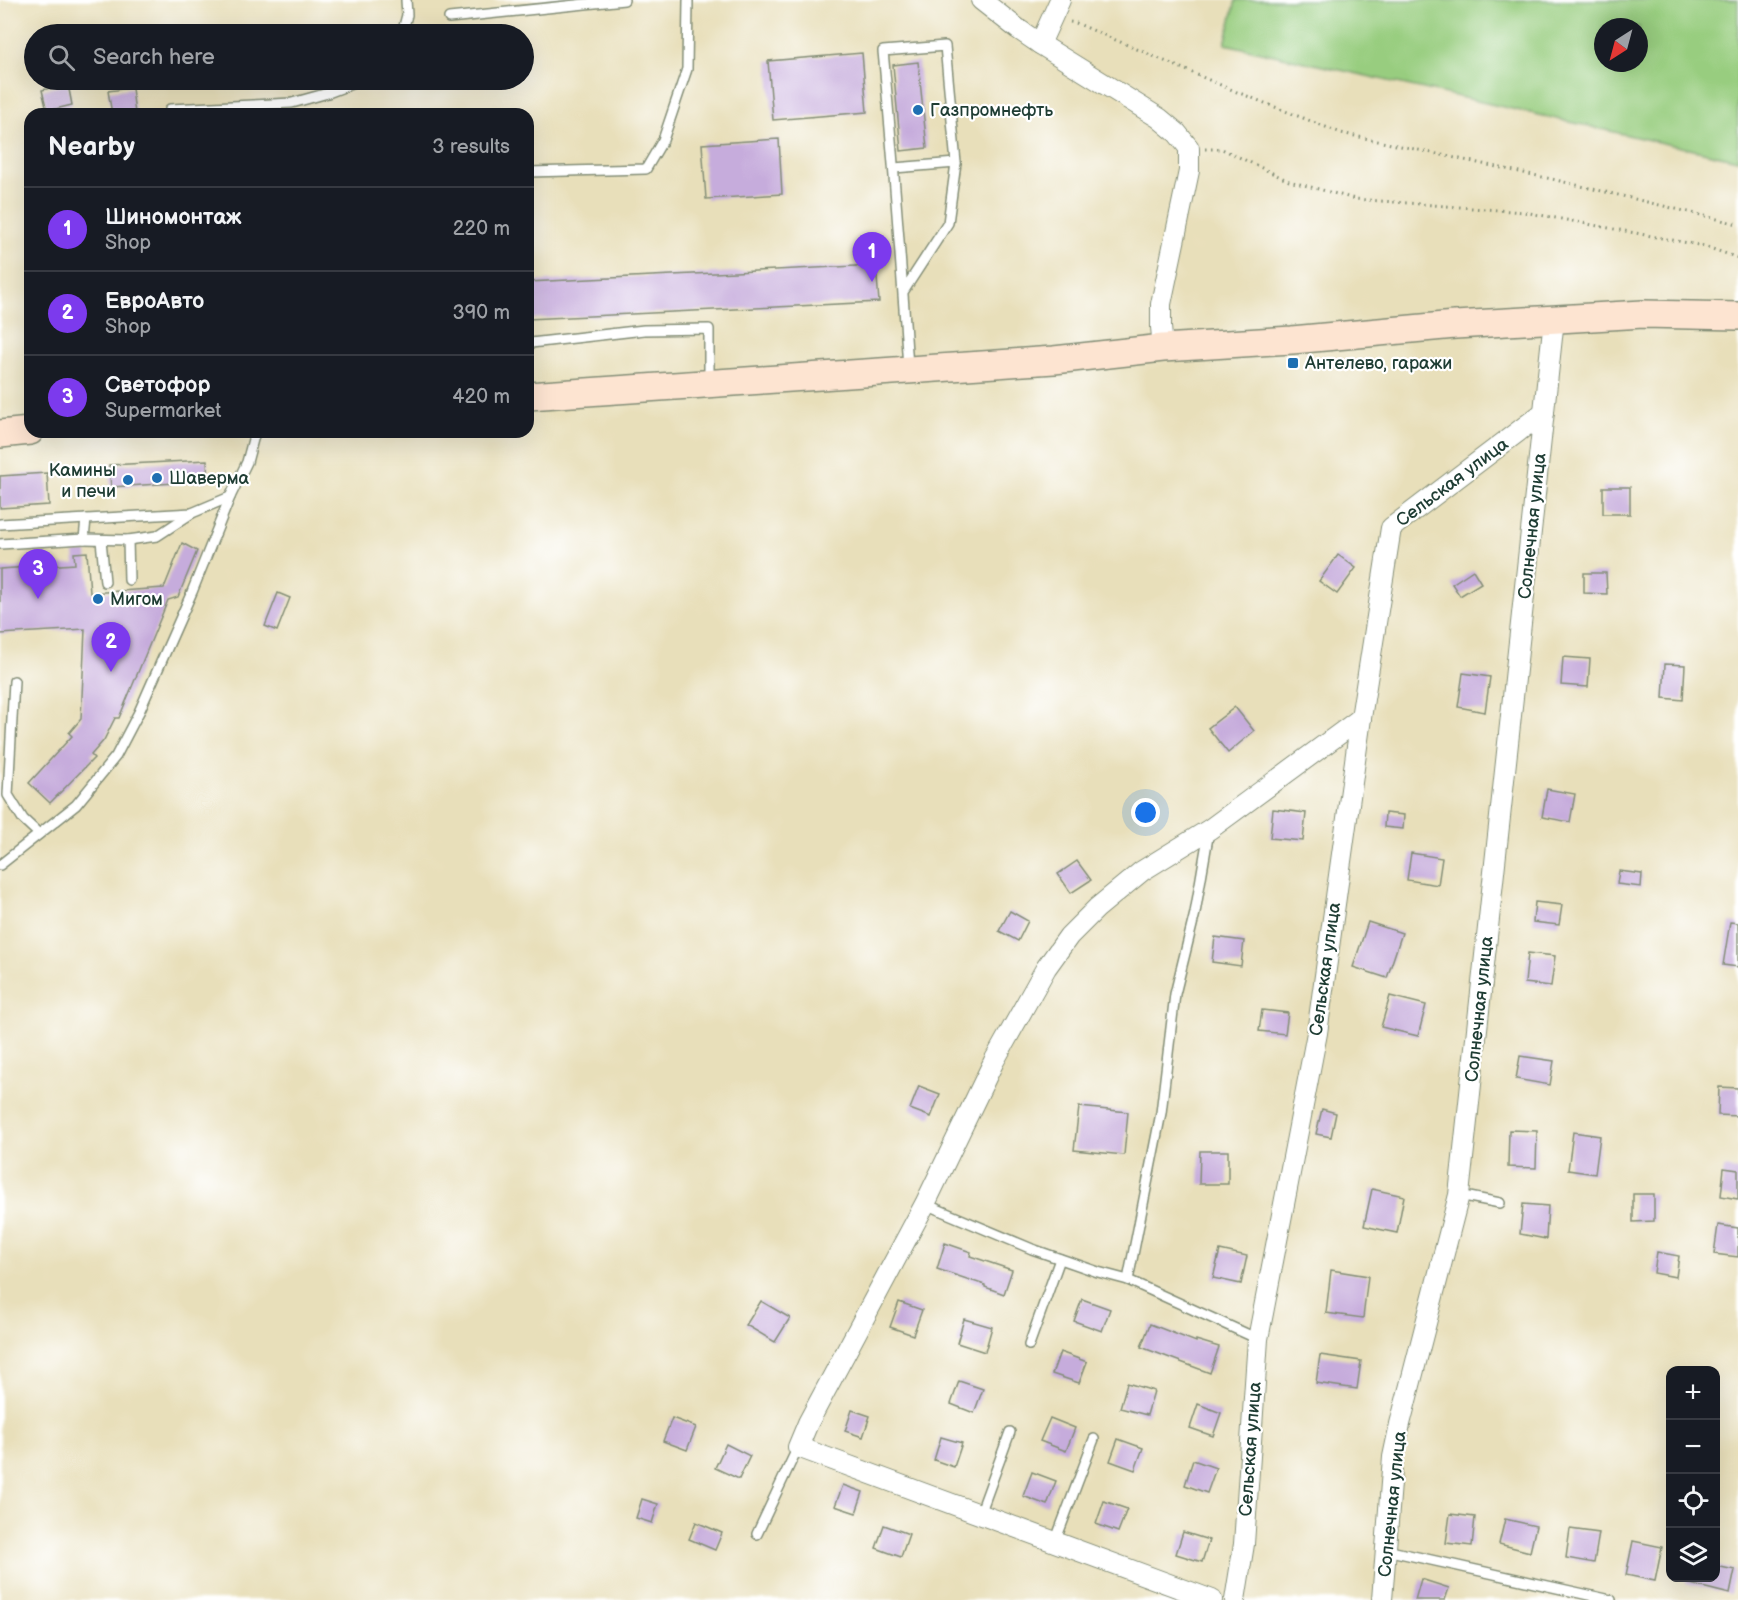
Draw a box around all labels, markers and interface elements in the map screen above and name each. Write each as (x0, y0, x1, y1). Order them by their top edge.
north arrow (1594, 18, 1648, 72)
search box (24, 24, 534, 90)
icon: search (45, 41, 78, 74)
text: Search here (93, 44, 215, 71)
place label: Газпромнефть (930, 100, 1053, 121)
marker: Газпромнефть (911, 103, 925, 117)
text: Nearby (48, 132, 135, 163)
text: 3 results (432, 135, 510, 159)
text: Шиномонтаж (105, 204, 241, 231)
text: 1 (63, 217, 72, 241)
text: 220 m (453, 217, 510, 241)
text: Shop (105, 231, 151, 255)
pin: 1 (852, 232, 892, 282)
text: ЕвроАвто (105, 288, 204, 315)
text: 2 (62, 301, 73, 325)
text: 390 m (452, 301, 510, 325)
text: Shop (105, 315, 151, 339)
place label: Антелево, гаражи (1304, 353, 1452, 374)
marker: Антелево, гаражи (1286, 356, 1300, 370)
text: Светофор (105, 372, 210, 399)
text: 3 (62, 385, 73, 409)
text: 420 m (452, 385, 510, 409)
text: Supermarket (105, 399, 221, 423)
street label: Сельская улица (1392, 433, 1513, 531)
street label: Солнечная улица (1514, 452, 1551, 600)
place label: Камины и печи (49, 460, 116, 502)
place label: Шаверма (169, 468, 250, 489)
marker: Шаверма (150, 471, 164, 485)
marker: Камины и печи (121, 473, 135, 487)
pin: 3 (18, 550, 57, 599)
place label: Мигом (110, 589, 163, 610)
marker: Мигом (91, 592, 105, 606)
pin: 2 (92, 622, 130, 672)
your location (1131, 798, 1160, 827)
street label: Сельская улица (1306, 901, 1345, 1037)
street label: Солнечная улица (1461, 935, 1498, 1083)
map controls (1666, 1366, 1720, 1582)
button: + (1666, 1366, 1720, 1420)
street label: Сельская улица (1235, 1381, 1266, 1517)
button: − (1666, 1420, 1720, 1474)
street label: Солнечная улица (1374, 1430, 1411, 1578)
button: locate (1666, 1474, 1720, 1528)
button: layers (1666, 1528, 1720, 1582)

